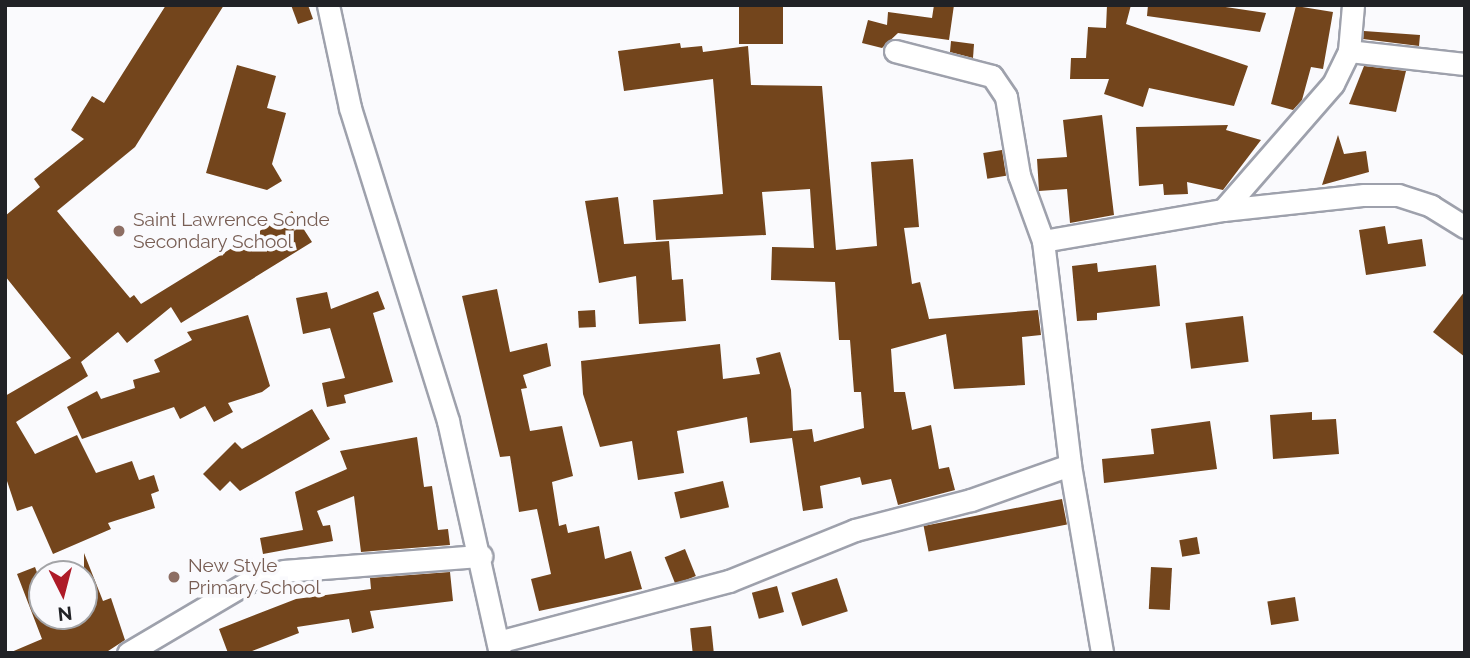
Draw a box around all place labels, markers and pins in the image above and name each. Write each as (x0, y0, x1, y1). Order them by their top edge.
place label: Saint Lawrence Sonde Secondary School (133, 209, 330, 253)
marker: Saint Lawrence Sonde Secondary School (111, 223, 127, 239)
place label: New Style Primary School (188, 555, 321, 599)
marker: New Style Primary School (166, 569, 182, 585)

